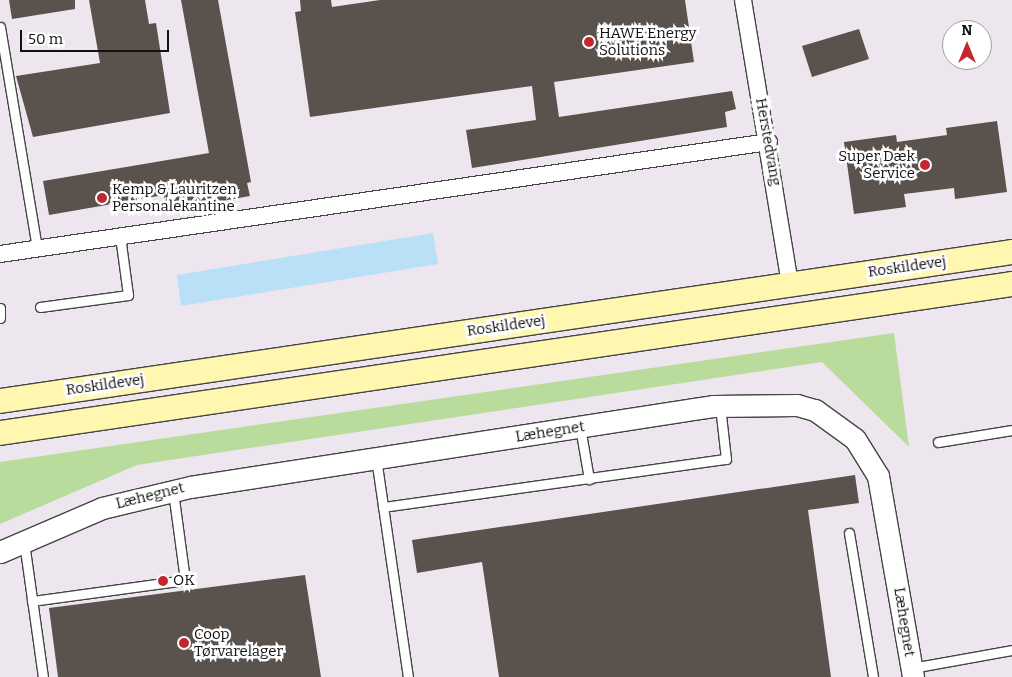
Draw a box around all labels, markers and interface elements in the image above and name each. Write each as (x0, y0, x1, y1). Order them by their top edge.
scale bar (22, 20, 171, 52)
north arrow (942, 20, 992, 70)
text: N (962, 22, 972, 39)
place label: HAWE Energy Solutions (599, 24, 696, 59)
text: 50 m (28, 30, 63, 48)
marker: HAWE Energy Solutions (583, 36, 595, 48)
street label: Herstedvang (751, 96, 785, 188)
place label: Super Dæk Service (838, 147, 915, 182)
marker: Super Dæk Service (919, 159, 931, 171)
place label: Kemp & Lauritzen Personalekantine (112, 180, 237, 215)
marker: Kemp & Lauritzen Personalekantine (96, 192, 108, 204)
street label: Roskildevej (867, 253, 947, 281)
street label: Roskildevej (466, 312, 546, 340)
street label: Roskildevej (65, 371, 145, 399)
street label: Læhegnet (514, 418, 586, 446)
street label: Læhegnet (114, 479, 186, 513)
place label: OK (173, 572, 195, 590)
marker: OK (157, 575, 169, 587)
street label: Læhegnet (890, 586, 918, 658)
place label: Coop Tørvarelager (194, 625, 283, 660)
marker: Coop Tørvarelager (178, 637, 190, 649)

